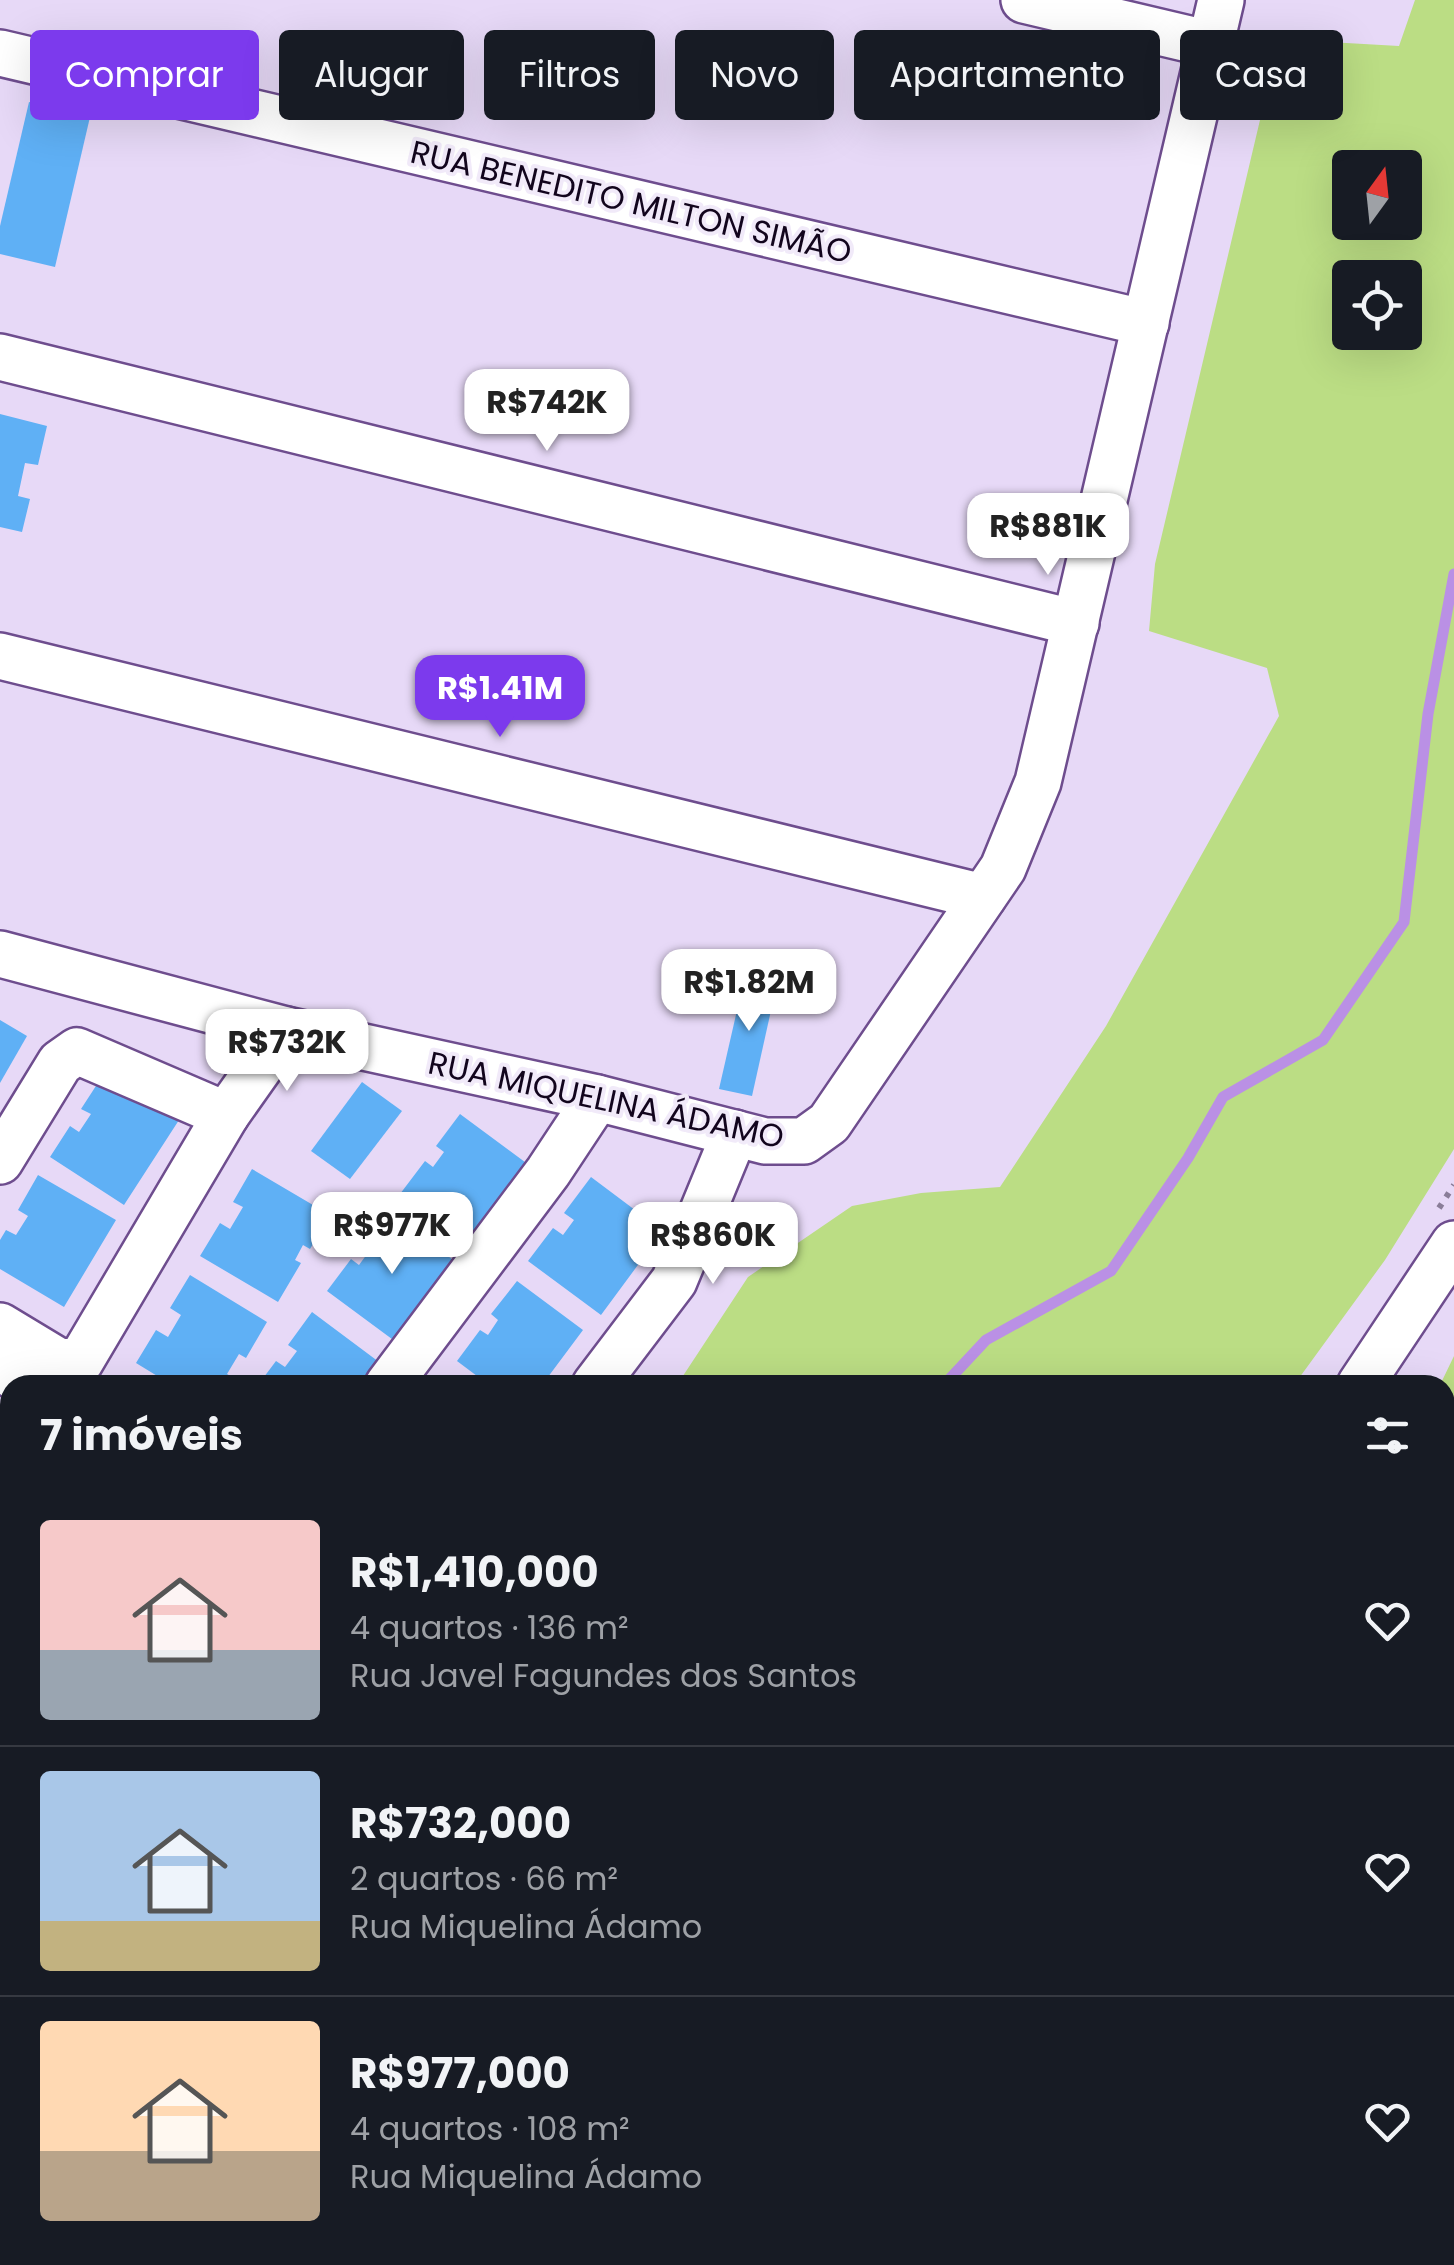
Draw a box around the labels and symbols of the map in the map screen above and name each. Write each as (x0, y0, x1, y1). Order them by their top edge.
street label: RUA BENEDITO MILTON SIMÃO (406, 129, 856, 274)
north arrow (1332, 150, 1422, 240)
pin: R$742K (466, 369, 628, 454)
pin: R$881K (967, 493, 1129, 578)
pin: R$1.41M (408, 655, 592, 740)
pin: R$1.82M (657, 949, 841, 1034)
pin: R$732K (206, 1009, 368, 1094)
street label: RUA MIQUELINA ÁDAMO (424, 1040, 788, 1159)
pin: R$977K (311, 1192, 473, 1277)
pin: R$860K (632, 1202, 794, 1287)

